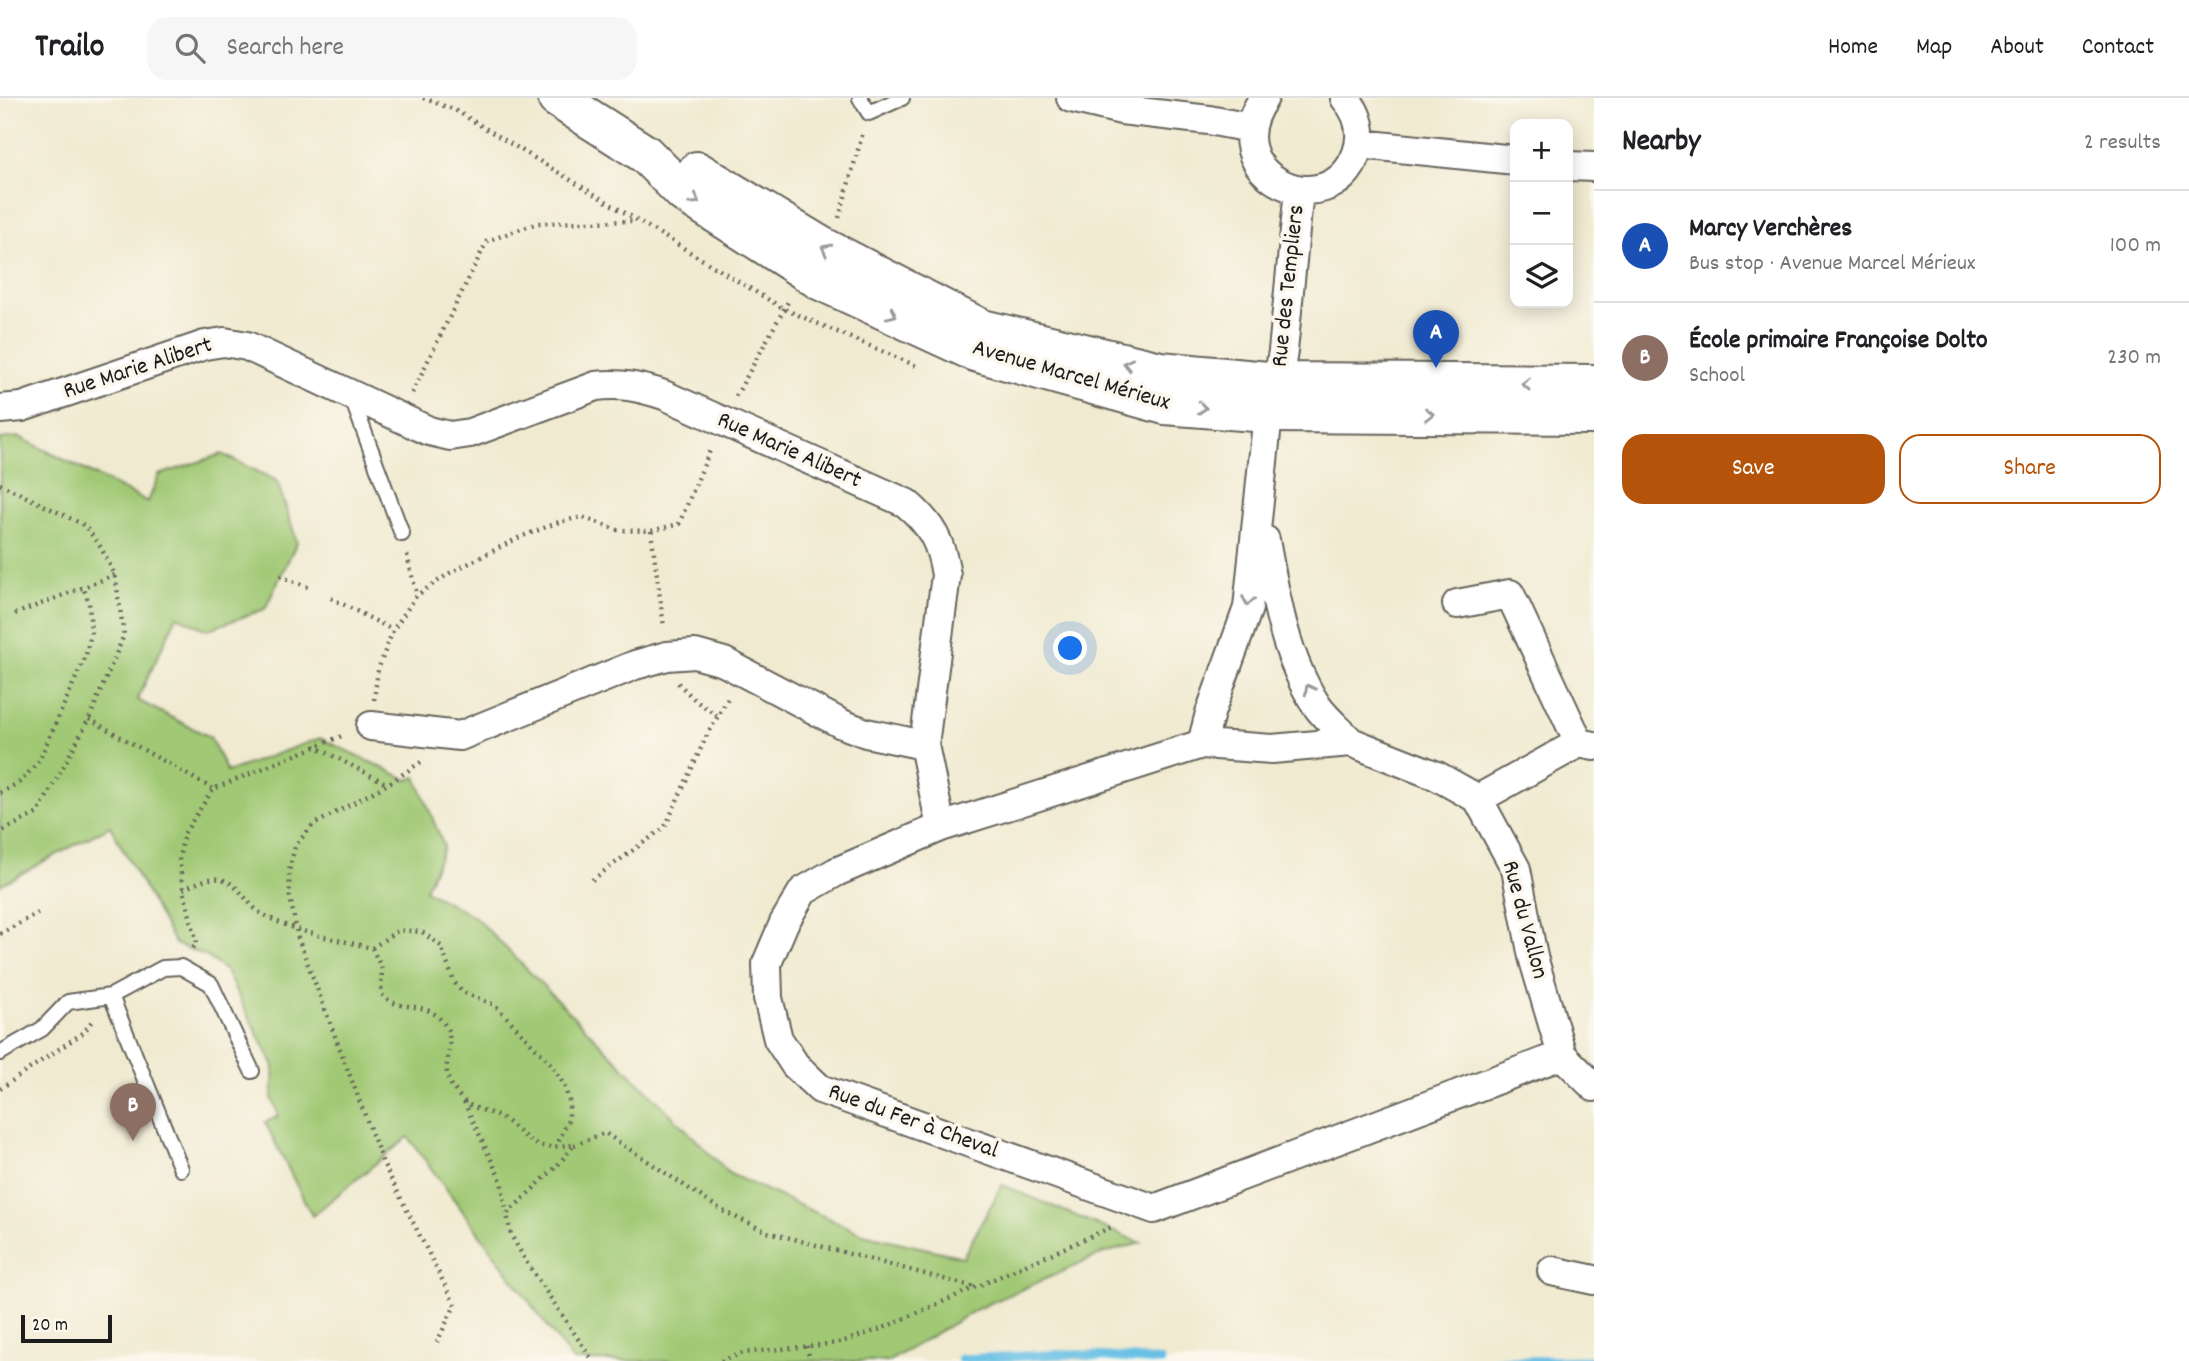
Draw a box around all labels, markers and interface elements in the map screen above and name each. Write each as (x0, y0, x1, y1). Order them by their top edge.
search box (147, 17, 637, 80)
text: Trailo (35, 25, 105, 72)
icon: search (171, 29, 209, 67)
text: Search here (227, 30, 344, 67)
text: Home (1828, 31, 1878, 65)
text: Map (1916, 31, 1952, 65)
text: About (1990, 31, 2044, 65)
text: Contact (2082, 31, 2154, 65)
map controls (1510, 119, 1573, 308)
button: + (1510, 119, 1573, 182)
text: Nearby (1622, 122, 1700, 165)
text: 2 results (2084, 127, 2161, 160)
button: − (1510, 182, 1573, 245)
one-way arrow (688, 192, 701, 205)
street label: Rue des Templiers (1264, 203, 1314, 369)
text: Marcy Verchères (1689, 211, 1852, 248)
text: A (1639, 230, 1651, 263)
text: 100 m (2110, 230, 2161, 263)
one-way arrow (821, 244, 833, 257)
button: layers (1510, 245, 1573, 308)
text: Bus stop · Avenue Marcel Mérieux (1689, 248, 1975, 281)
one-way arrow (885, 306, 897, 320)
pin: A (1413, 310, 1459, 368)
text: École primaire Françoise Dolto (1689, 323, 1988, 360)
street label: Rue Marie Alibert (59, 329, 217, 409)
street label: Avenue Marcel Mérieux (968, 332, 1174, 421)
text: B (1640, 342, 1650, 375)
text: 230 m (2107, 342, 2161, 375)
one-way arrow (1122, 357, 1134, 372)
text: School (1689, 360, 1745, 393)
one-way arrow (1520, 376, 1531, 392)
one-way arrow (1197, 400, 1208, 415)
street label: Rue Marie Alibert (711, 404, 867, 498)
one-way arrow (1424, 406, 1435, 422)
button: Save (1622, 434, 1885, 504)
button: Share (1899, 434, 2161, 504)
one-way arrow (1241, 595, 1256, 607)
your location (1053, 631, 1087, 665)
one-way arrow (1303, 684, 1317, 696)
street label: Rue du Vallon (1492, 857, 1556, 983)
street label: Rue du Fer à Cheval (823, 1075, 1003, 1169)
pin: B (110, 1083, 156, 1141)
scale bar (21, 1312, 112, 1344)
text: 20 m (32, 1313, 68, 1340)

